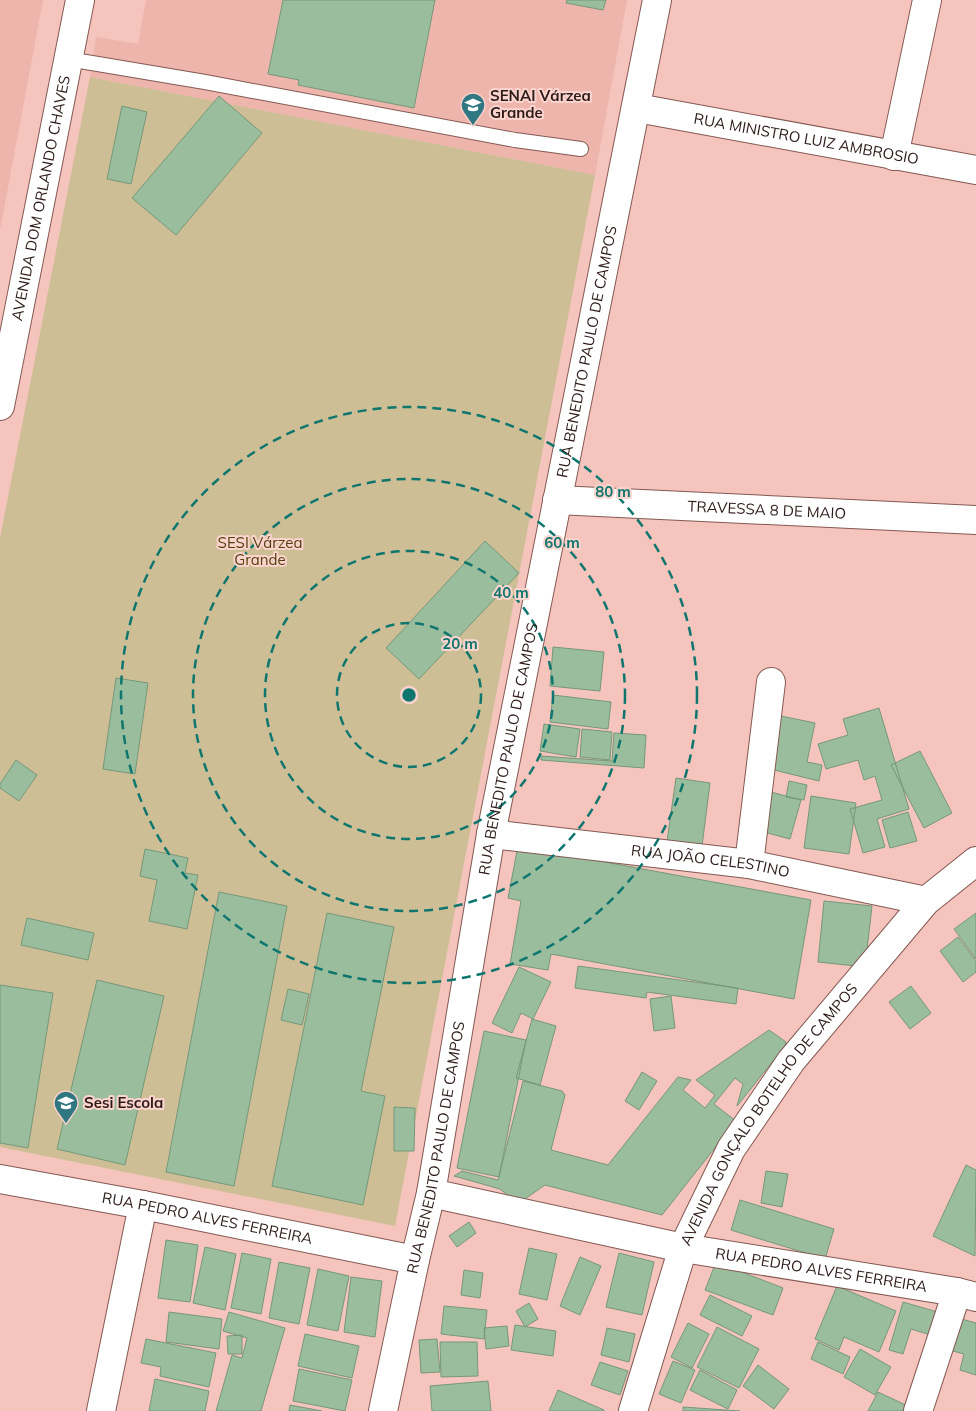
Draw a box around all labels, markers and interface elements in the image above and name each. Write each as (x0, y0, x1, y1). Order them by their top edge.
street label: AVENIDA DOM ORLANDO CHAVES (7, 74, 74, 322)
place label: SENAI Várzea Grande (490, 86, 591, 122)
school or university icon: SENAI Várzea Grande (460, 92, 486, 126)
street label: RUA MINISTRO LUIZ AMBROSIO (692, 109, 920, 168)
street label: RUA BENEDITO PAULO DE CAMPOS (552, 224, 621, 479)
text: 80 m (595, 482, 631, 501)
street label: TRAVESSA 8 DE MAIO (687, 496, 846, 523)
park label: SESI Várzea Grande (218, 533, 302, 569)
text: 60 m (544, 533, 580, 552)
text: 40 m (493, 583, 529, 602)
street label: RUA BENEDITO PAULO DE CAMPOS (474, 621, 542, 876)
text: 20 m (442, 634, 478, 653)
centre of rings (400, 686, 418, 704)
street label: RUA JOÃO CELESTINO (630, 840, 791, 881)
street label: AVENIDA GONÇALO BOTELHO DE CAMPOS (676, 979, 861, 1248)
street label: RUA BENEDITO PAULO DE CAMPOS (402, 1020, 469, 1275)
school or university icon: Sesi Escola (53, 1090, 79, 1124)
place label: Sesi Escola (84, 1093, 163, 1112)
street label: RUA PEDRO ALVES FERREIRA (101, 1188, 314, 1248)
street label: RUA PEDRO ALVES FERREIRA (714, 1243, 929, 1296)

